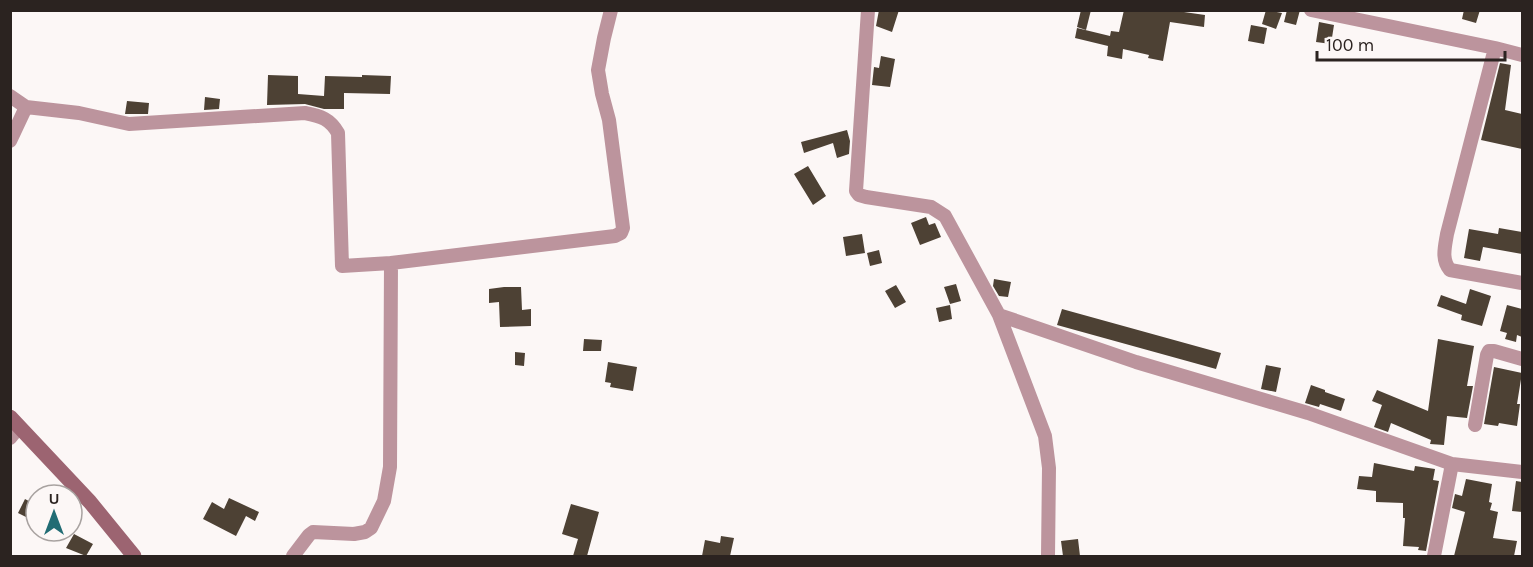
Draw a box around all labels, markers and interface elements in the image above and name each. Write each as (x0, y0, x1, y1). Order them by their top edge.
scale bar (1317, 24, 1504, 62)
text: 100 m (1326, 34, 1374, 56)
north arrow (24, 483, 84, 543)
text: U (48, 489, 60, 508)

